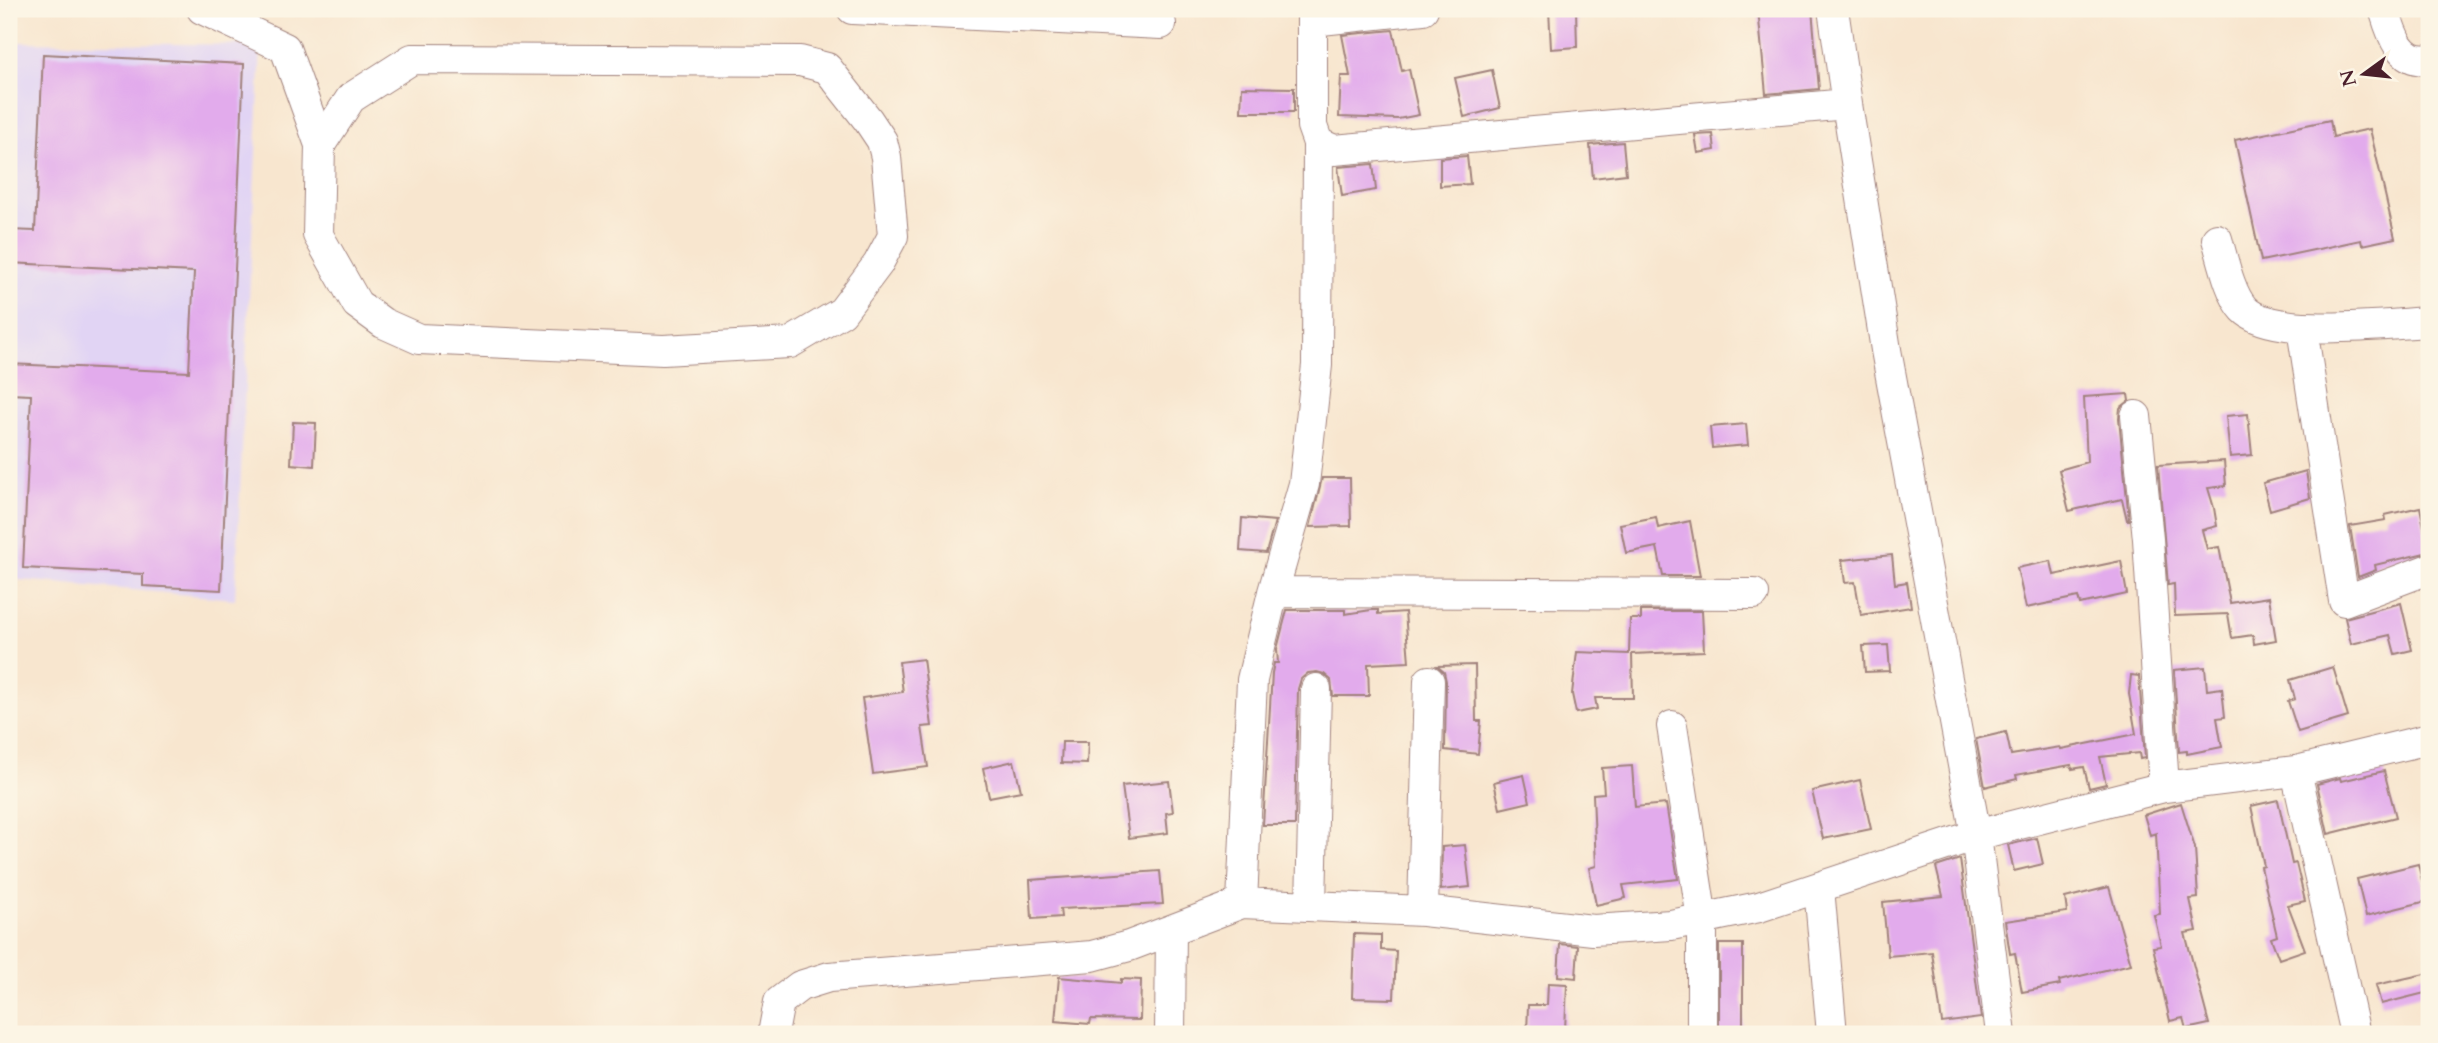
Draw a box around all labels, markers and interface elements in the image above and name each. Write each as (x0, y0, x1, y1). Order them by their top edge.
north arrow (2330, 38, 2400, 108)
text: N (2334, 66, 2363, 89)

